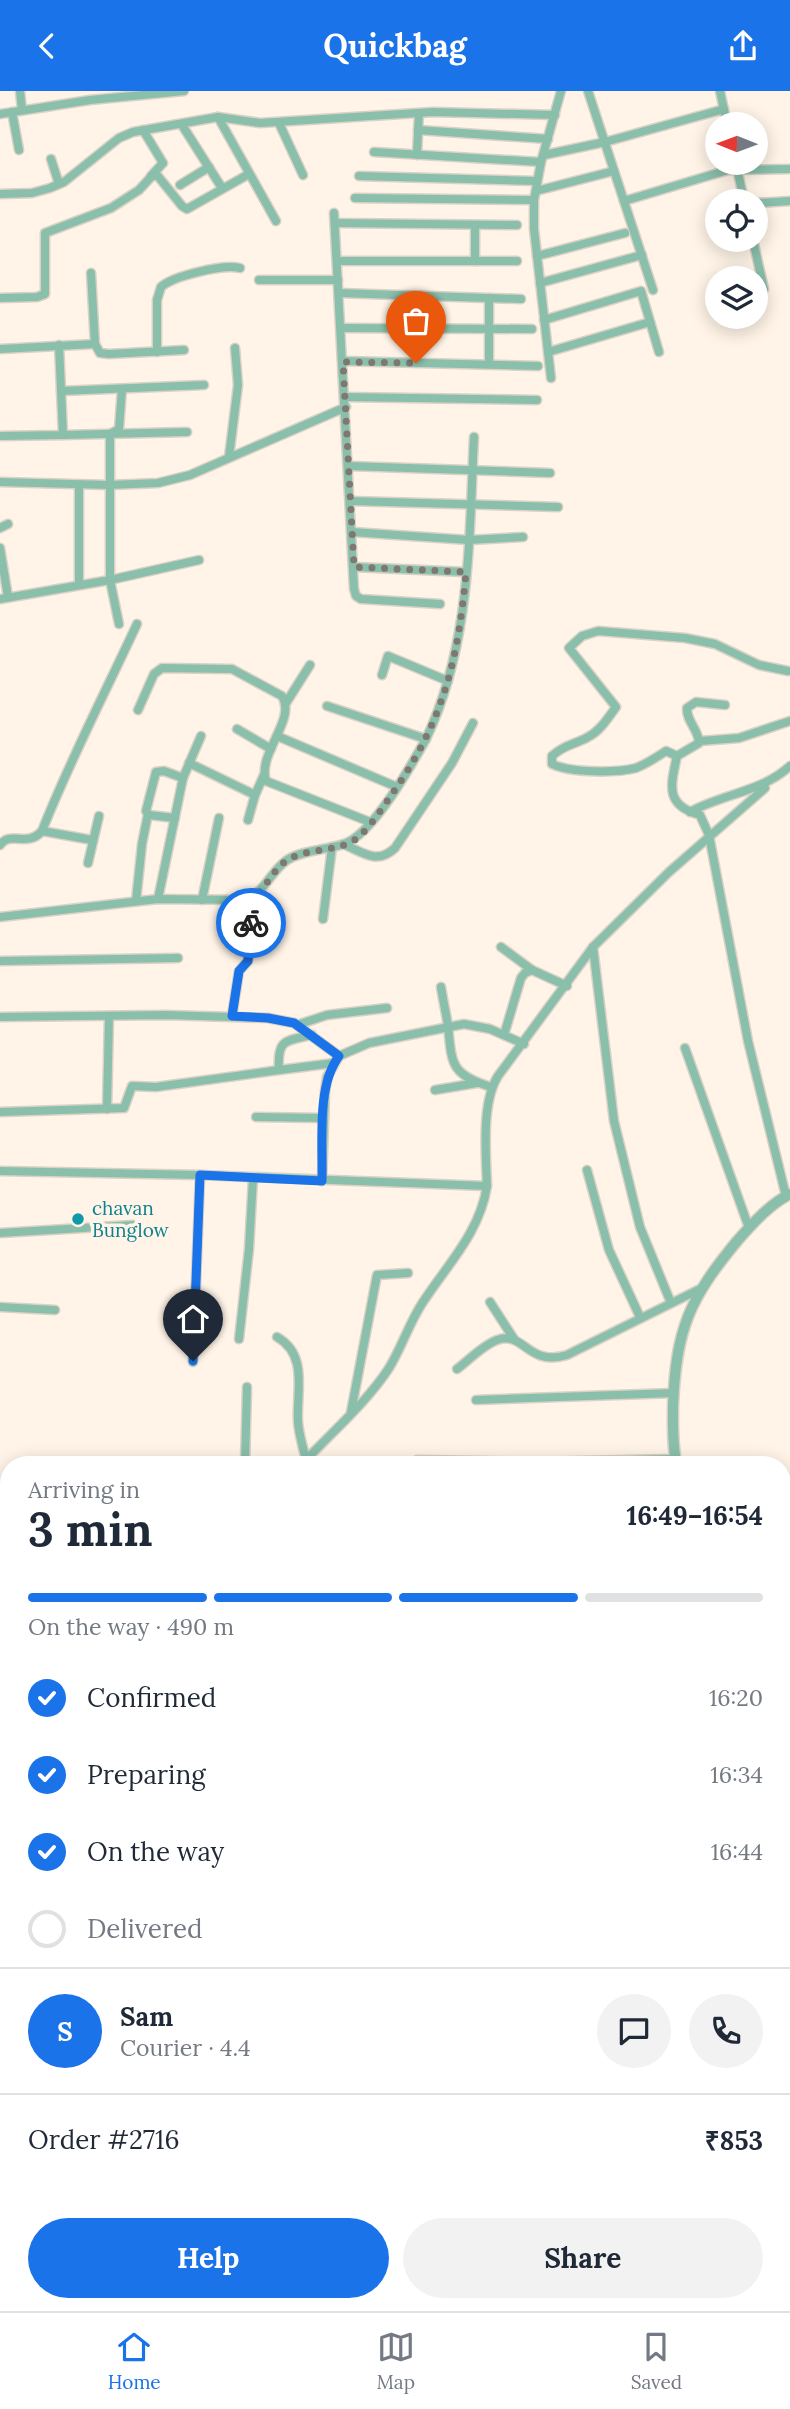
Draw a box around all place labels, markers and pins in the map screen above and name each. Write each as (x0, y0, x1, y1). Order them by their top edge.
pin (386, 291, 446, 363)
place label: chavan Bunglow (92, 1196, 170, 1242)
marker: chavan Bunglow (70, 1211, 86, 1227)
pin (163, 1289, 223, 1361)

